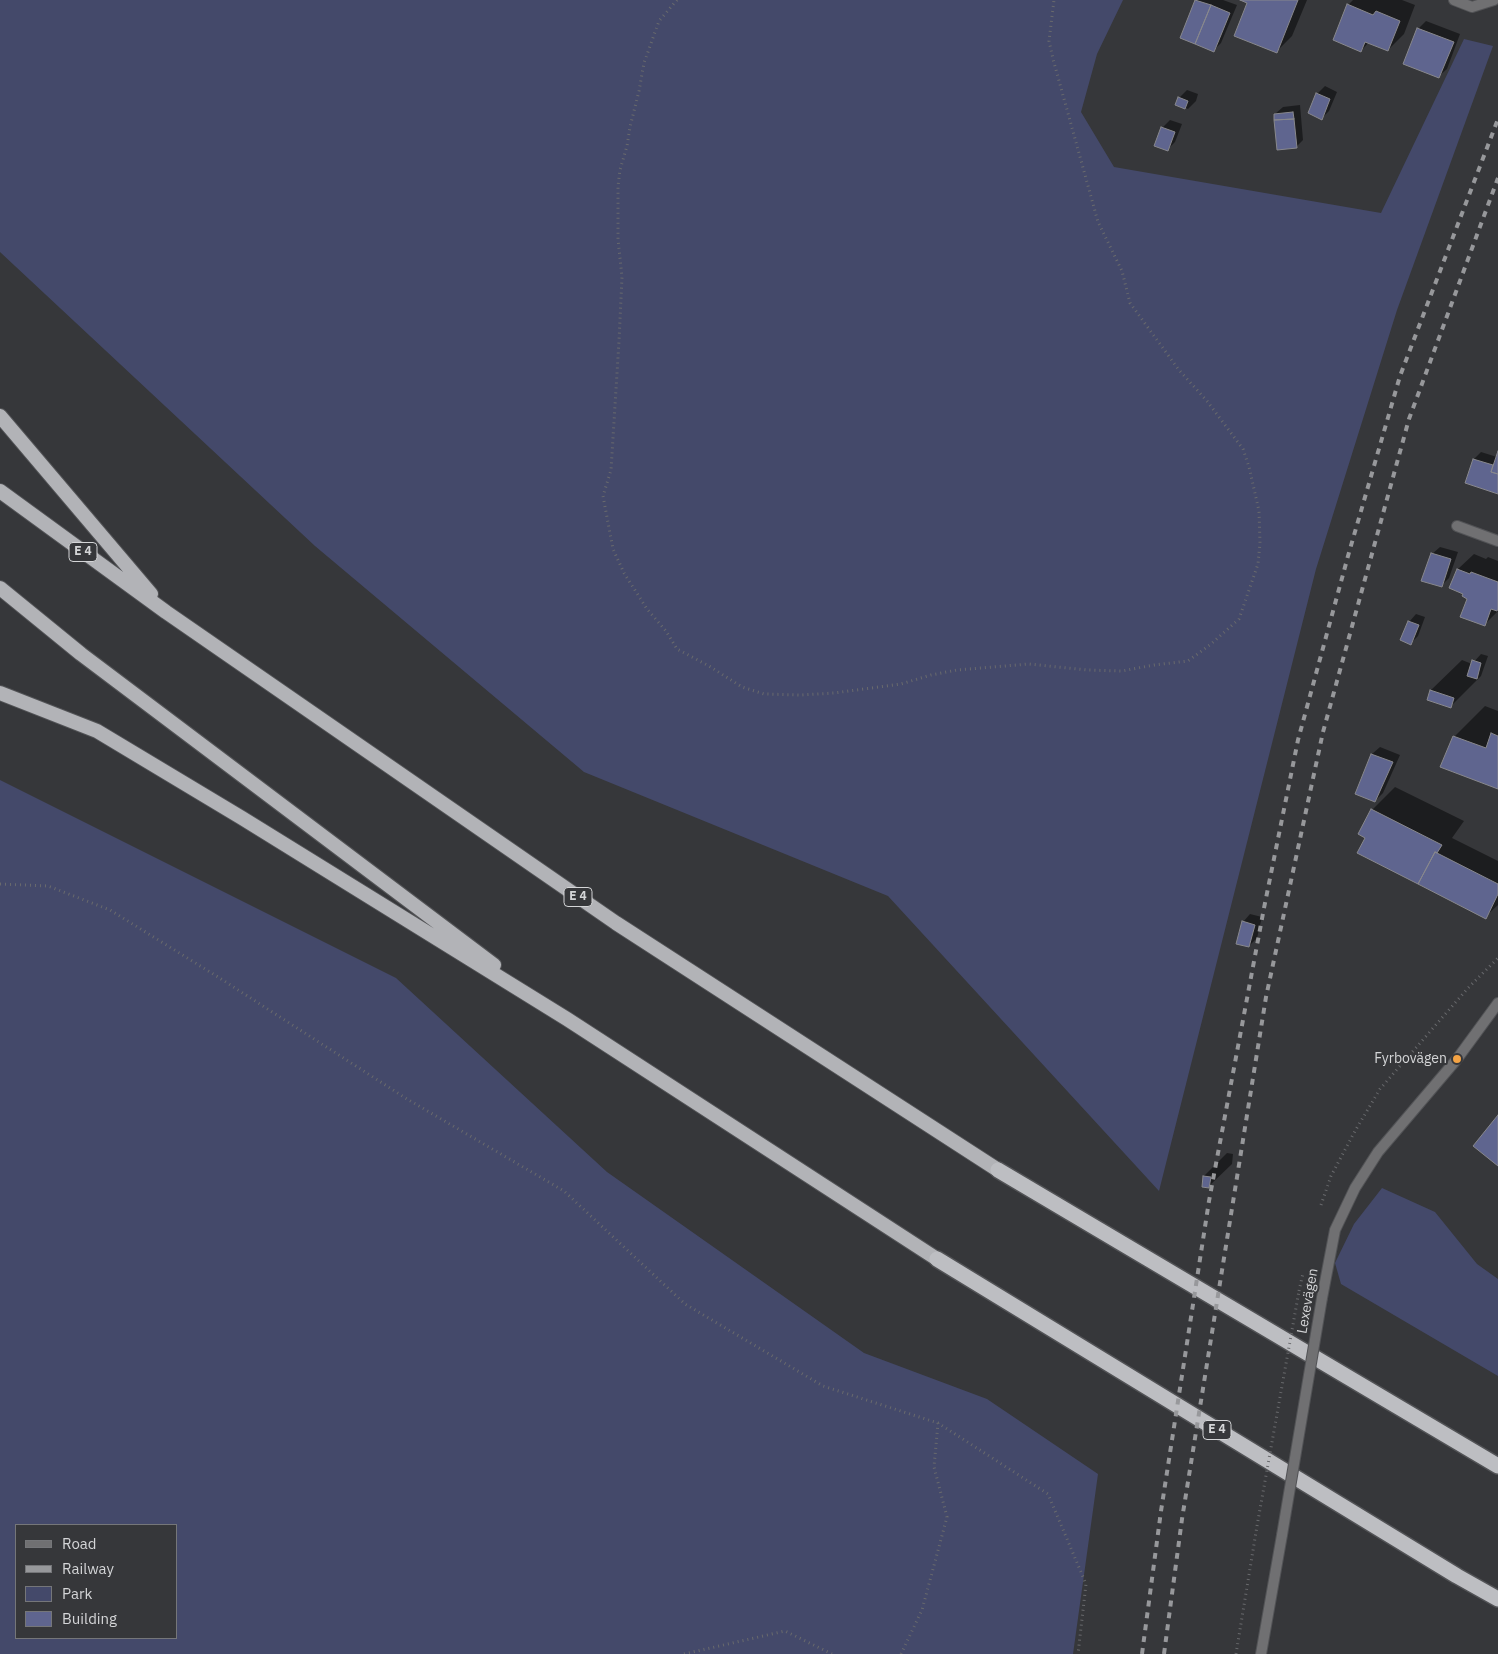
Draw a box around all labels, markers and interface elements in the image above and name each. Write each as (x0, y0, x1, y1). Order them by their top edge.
road number: E 4 (69, 542, 97, 562)
road number: E 4 (564, 888, 592, 906)
place label: Fyrbovägen (1374, 1051, 1447, 1067)
marker: Fyrbovägen (1451, 1053, 1463, 1065)
street label: Lexevägen (1294, 1267, 1322, 1335)
road number: E 4 (1203, 1420, 1231, 1440)
legend (15, 1524, 178, 1639)
text: Road (62, 1534, 97, 1553)
text: Railway (62, 1559, 114, 1578)
text: Park (62, 1584, 92, 1603)
text: Building (62, 1609, 117, 1628)

